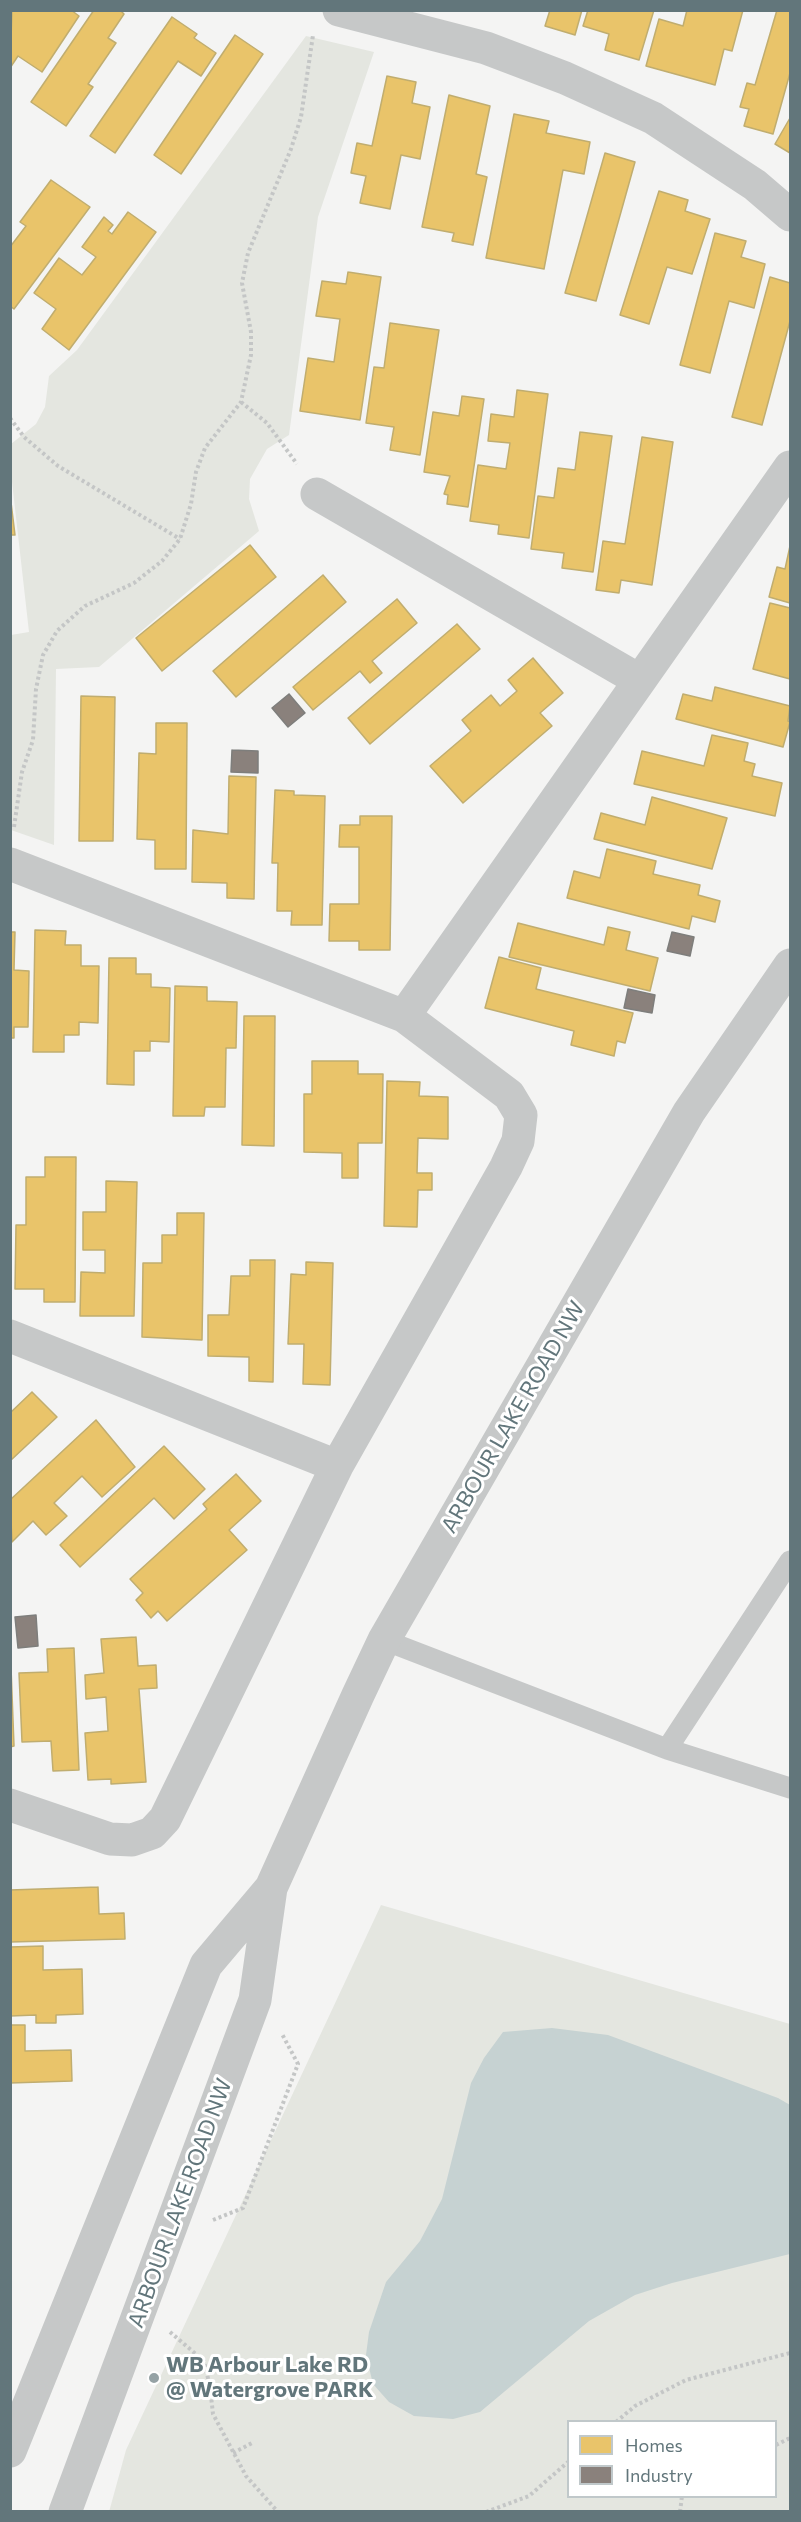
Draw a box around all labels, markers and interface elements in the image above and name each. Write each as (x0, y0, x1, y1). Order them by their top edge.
street label: ARBOUR LAKE ROAD NW (436, 1296, 590, 1538)
street label: ARBOUR LAKE ROAD NW (123, 2075, 237, 2331)
place label: WB Arbour Lake RD @ Watergrove PARK (166, 2352, 373, 2404)
marker: WB Arbour Lake RD @ Watergrove PARK (147, 2371, 161, 2385)
legend (567, 2420, 777, 2498)
text: Homes (625, 2434, 683, 2456)
text: Industry (625, 2464, 693, 2486)

